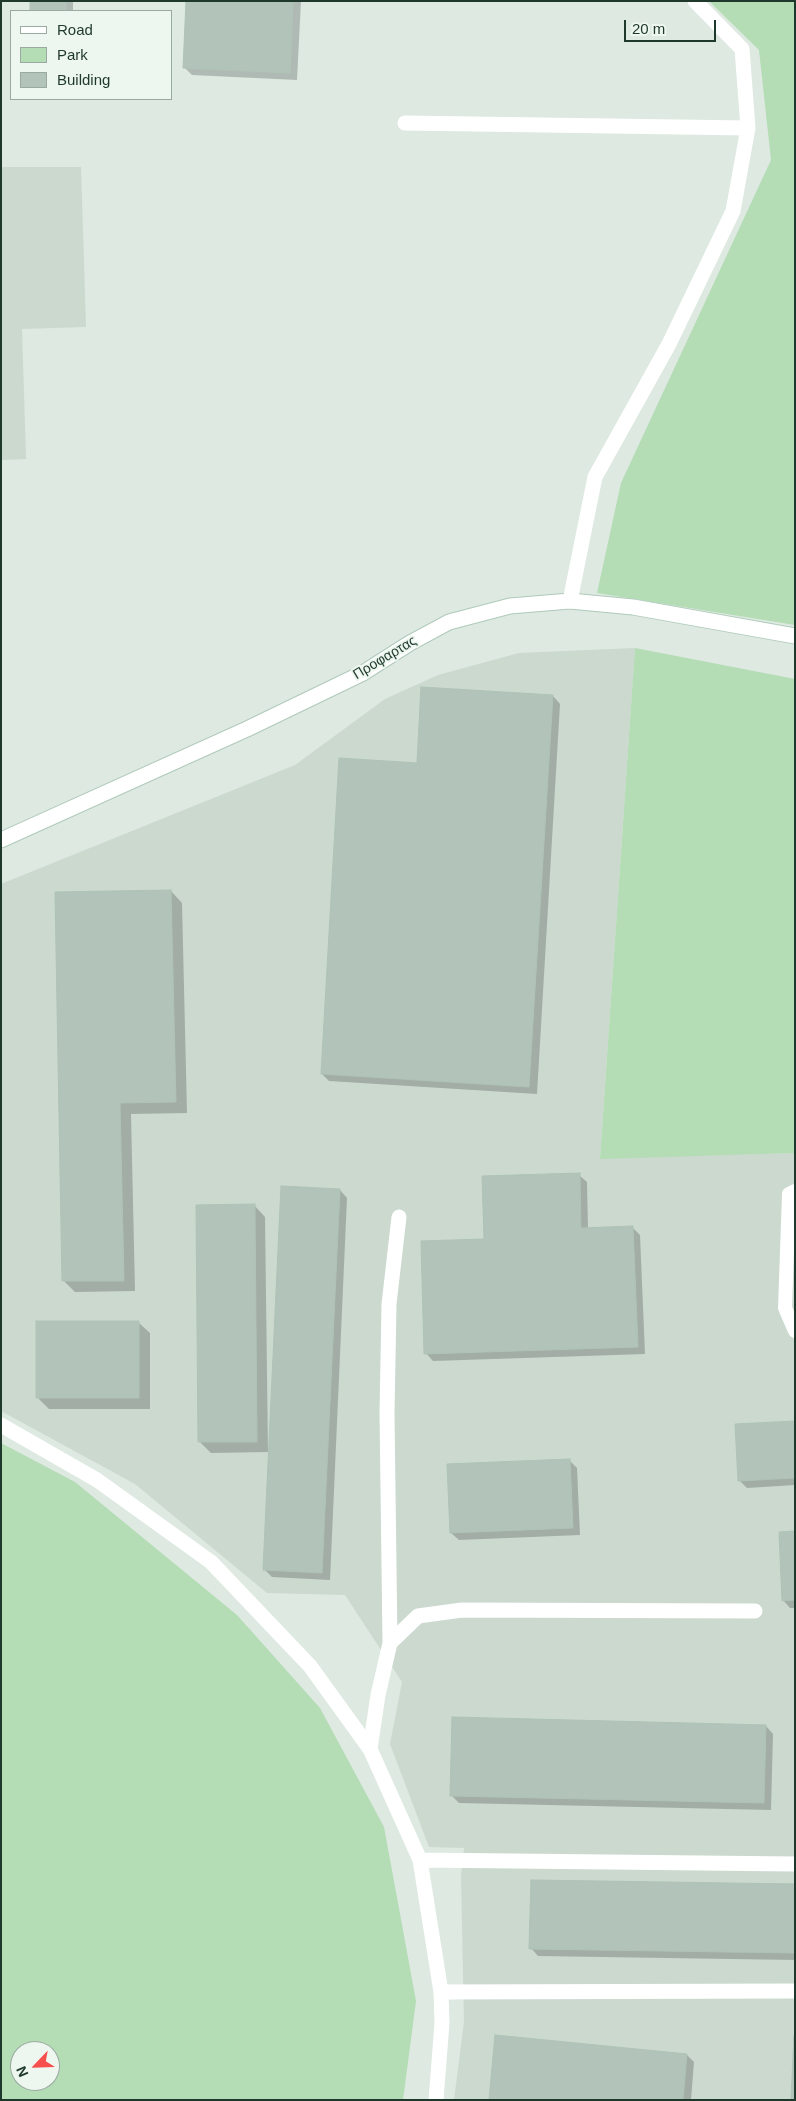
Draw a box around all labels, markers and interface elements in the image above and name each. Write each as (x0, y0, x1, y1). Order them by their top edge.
legend (10, 10, 172, 100)
scale bar (626, 10, 718, 42)
text: 20 m (632, 20, 665, 37)
text: Road (57, 21, 93, 38)
text: Park (57, 46, 88, 63)
text: Building (57, 71, 110, 88)
street label: Προφαρτας (350, 633, 420, 683)
north arrow (10, 2041, 60, 2091)
text: N (13, 2064, 32, 2080)

